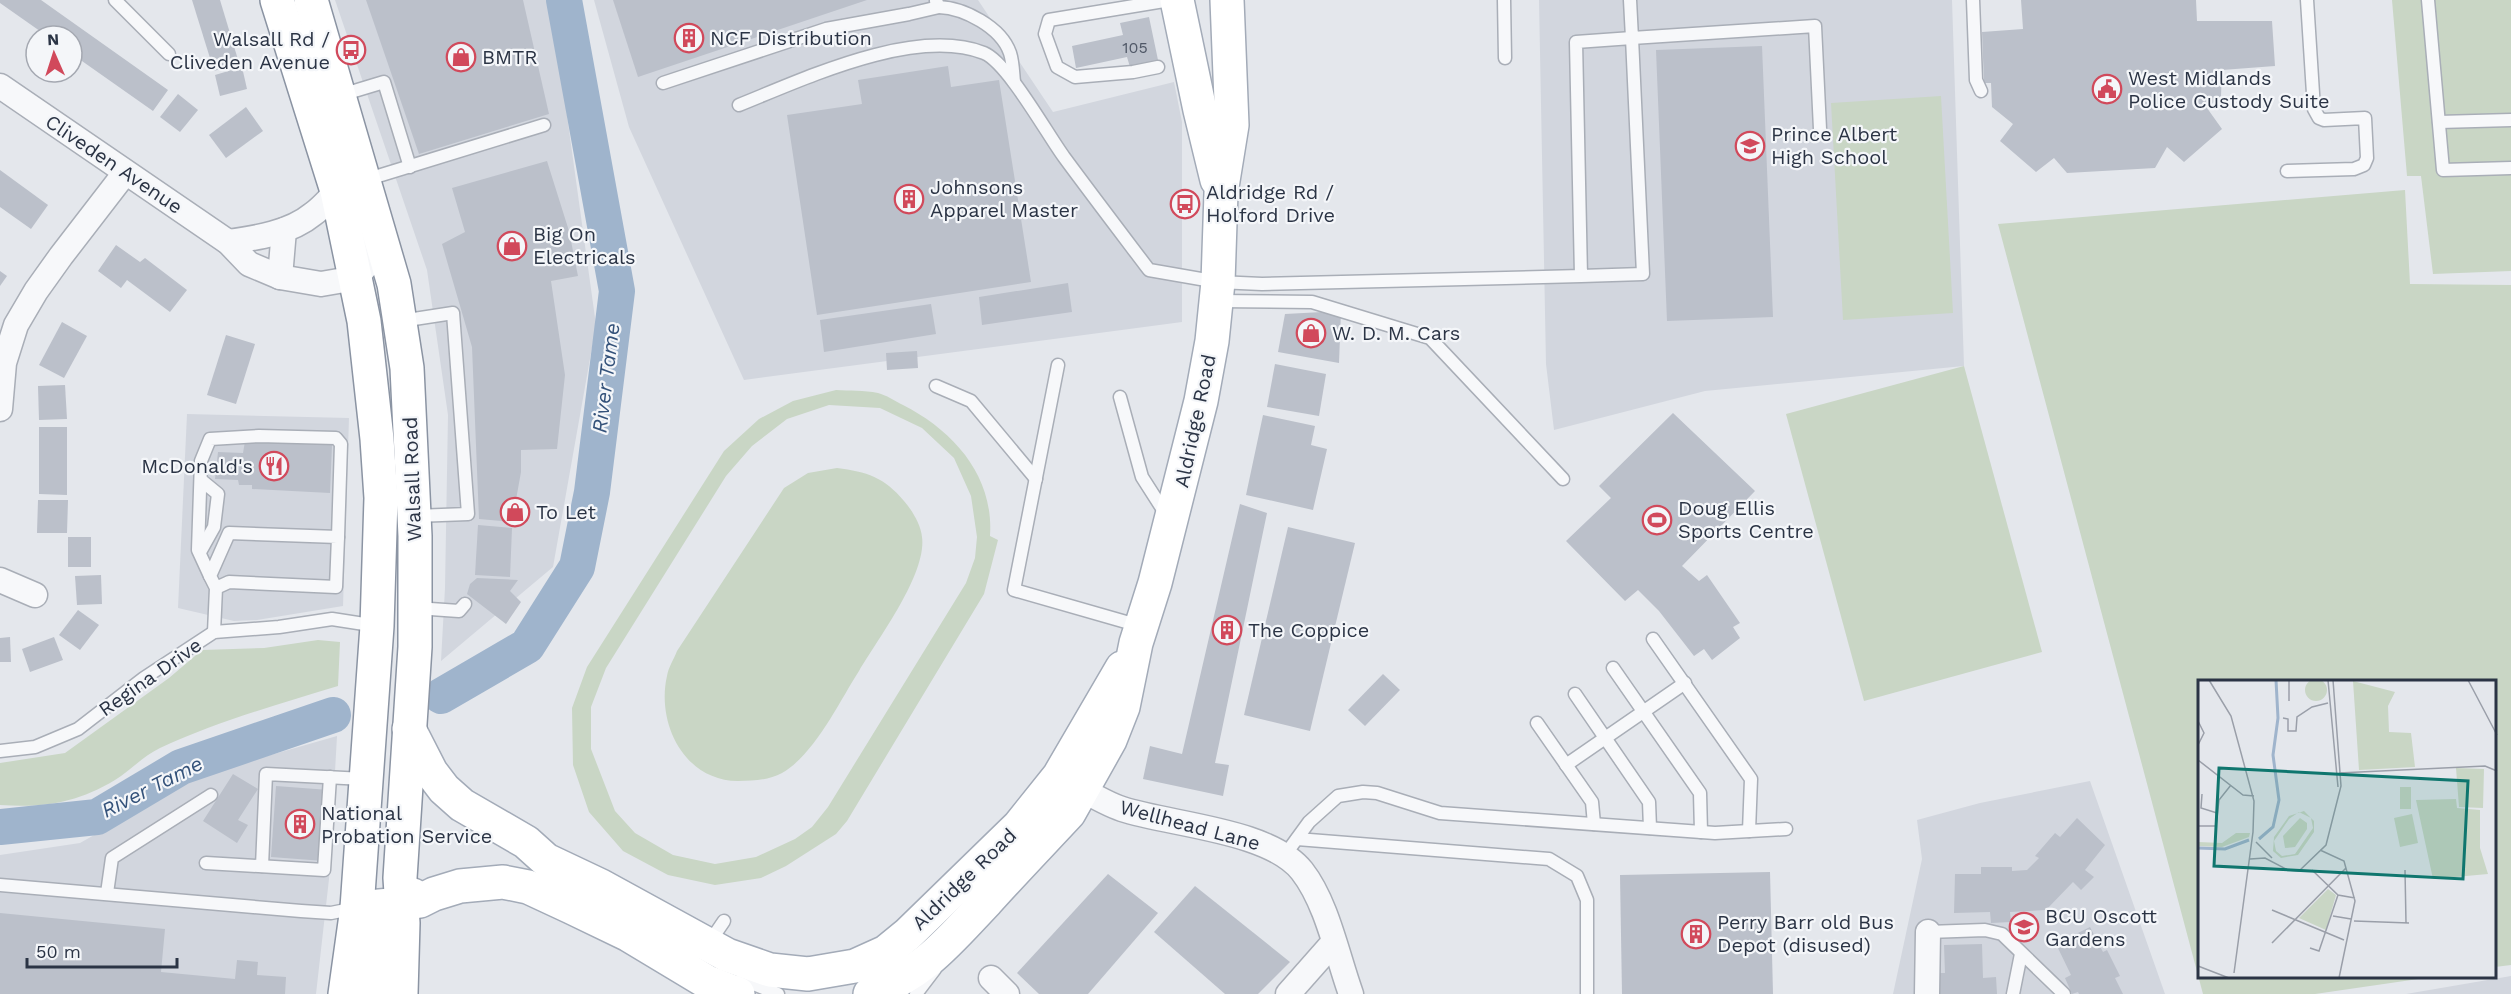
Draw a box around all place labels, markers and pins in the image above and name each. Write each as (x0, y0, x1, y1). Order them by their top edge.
building icon: NCF Distribution (673, 22, 705, 54)
place label: NCF Distribution (710, 26, 872, 50)
place label: Walsall Rd / Cliveden Avenue (170, 27, 330, 74)
bus stop icon: Walsall Rd / Cliveden Avenue (335, 34, 367, 66)
shop icon: BMTR (445, 41, 477, 73)
place label: BMTR (482, 45, 538, 69)
place label: West Midlands Police Custody Suite (2128, 66, 2329, 113)
public building icon: West Midlands Police Custody Suite (2091, 73, 2123, 105)
place label: Prince Albert High School (1771, 122, 1898, 169)
school or university icon: Prince Albert High School (1734, 130, 1766, 162)
place label: Johnsons Apparel Master (930, 175, 1078, 222)
place label: Aldridge Rd / Holford Drive (1206, 180, 1335, 227)
building icon: Johnsons Apparel Master (893, 183, 925, 215)
bus stop icon: Aldridge Rd / Holford Drive (1169, 188, 1201, 220)
place label: Big On Electricals (533, 222, 636, 269)
shop icon: Big On Electricals (496, 230, 528, 262)
shop icon: W. D. M. Cars (1295, 317, 1327, 349)
place label: W. D. M. Cars (1332, 321, 1460, 345)
restaurant icon: McDonald's (258, 450, 290, 482)
place label: McDonald's (141, 454, 253, 478)
shop icon: To Let (499, 496, 531, 528)
place label: Doug Ellis Sports Centre (1678, 496, 1814, 543)
place label: To Let (536, 500, 597, 524)
sports icon: Doug Ellis Sports Centre (1641, 504, 1673, 536)
building icon: The Coppice (1211, 614, 1243, 646)
place label: The Coppice (1248, 618, 1369, 642)
place label: National Probation Service (321, 801, 492, 848)
building icon: National Probation Service (284, 808, 316, 840)
place label: BCU Oscott Gardens (2045, 904, 2157, 951)
place label: Perry Barr old Bus Depot (disused) (1717, 910, 1894, 957)
school or university icon: BCU Oscott Gardens (2008, 911, 2040, 943)
building icon: Perry Barr old Bus Depot (disused) (1680, 918, 1712, 950)

